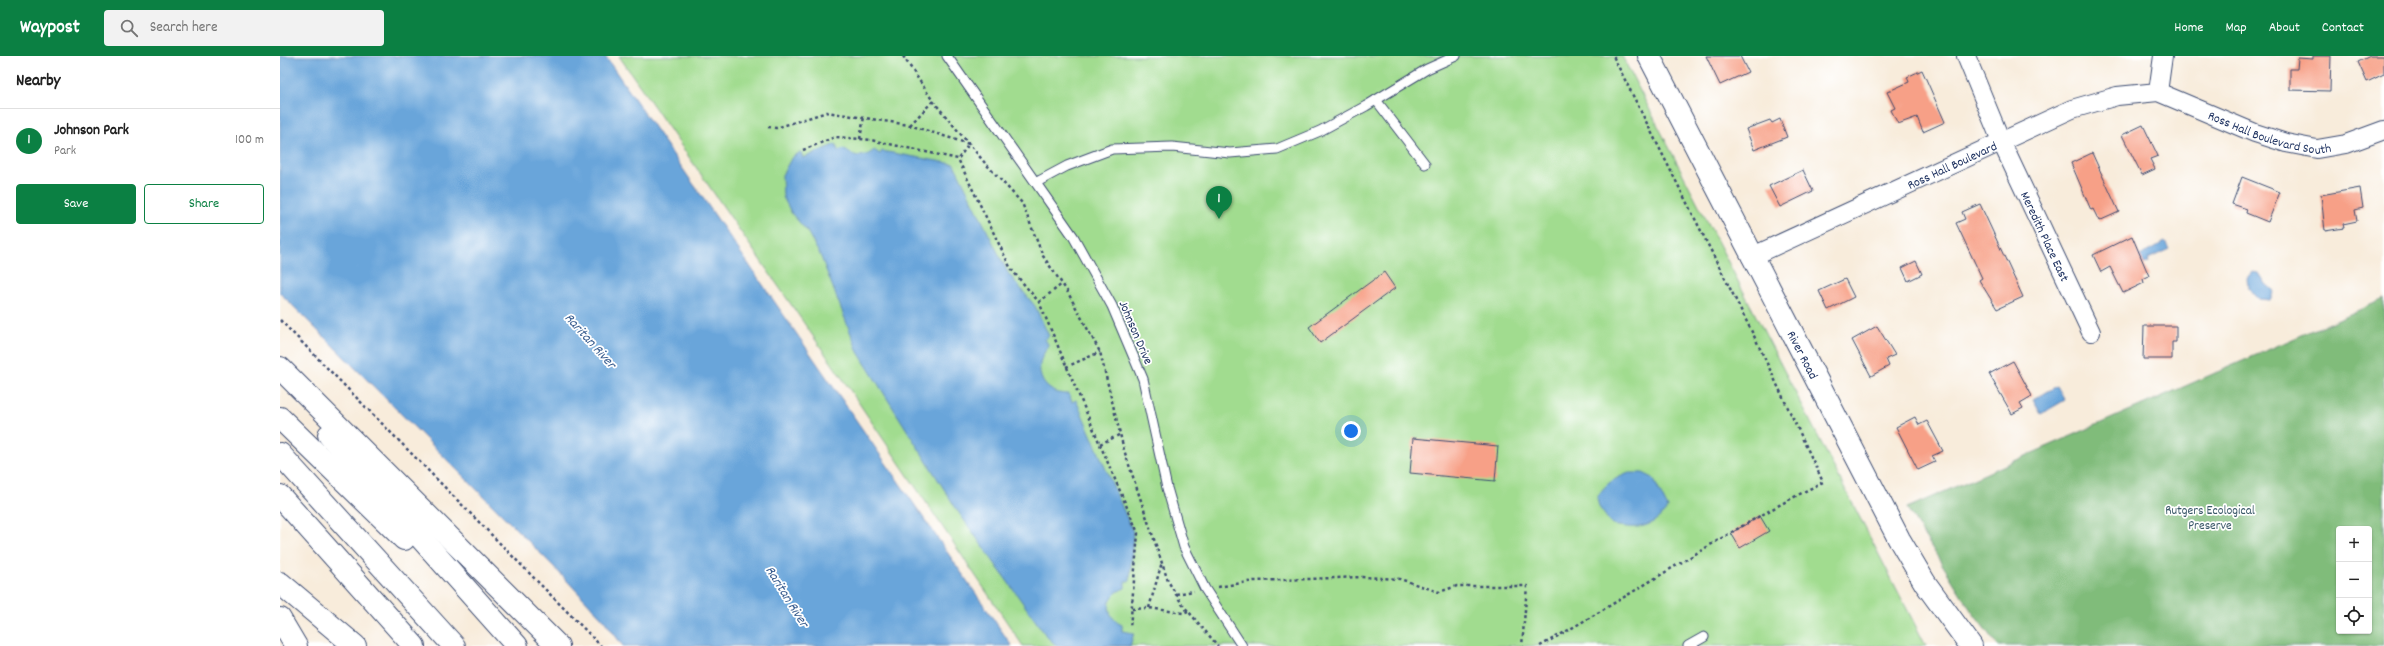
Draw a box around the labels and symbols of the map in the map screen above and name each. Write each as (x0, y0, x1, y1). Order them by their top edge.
street label: Ross Hall Boulevard South (2205, 107, 2333, 161)
street label: Ross Hall Boulevard (1905, 138, 2001, 196)
pin: 1 (1206, 186, 1232, 219)
street label: Meredith Place East (2014, 189, 2073, 285)
street label: Johnson Drive (1113, 298, 1157, 368)
water label: Raritan River (559, 309, 621, 375)
street label: River Road (1781, 328, 1822, 383)
your location (1341, 421, 1361, 441)
park label: Rutgers Ecological Preserve (2165, 502, 2255, 536)
water label: Raritan River (760, 562, 814, 633)

